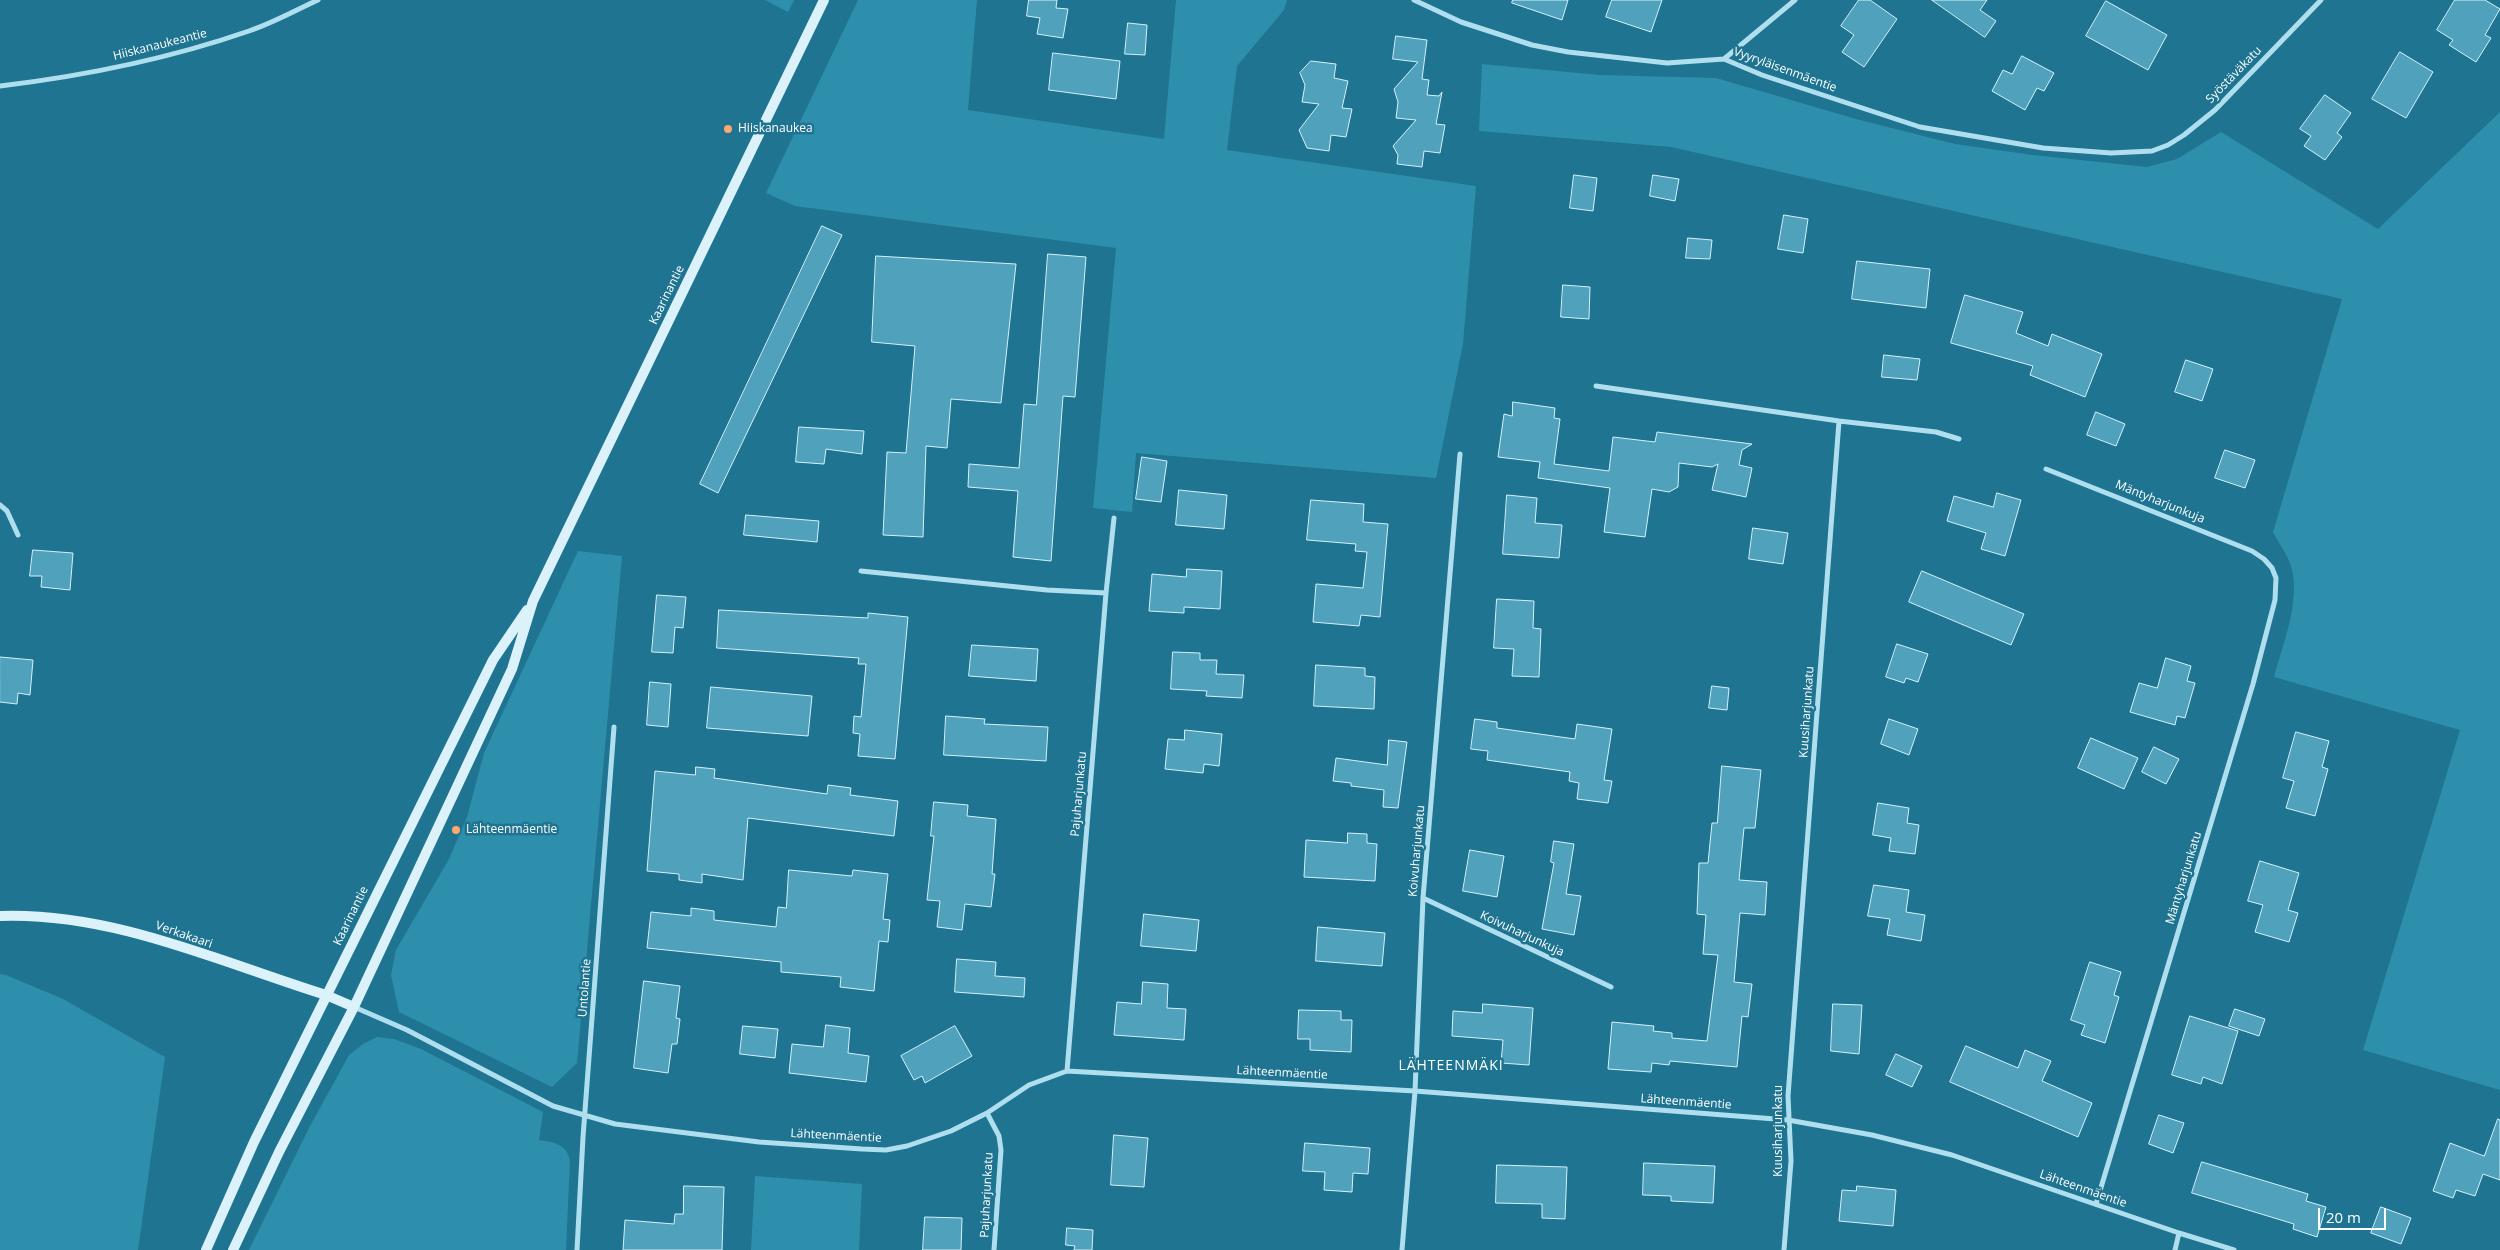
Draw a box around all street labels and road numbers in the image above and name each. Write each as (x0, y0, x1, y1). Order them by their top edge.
street label: Hiiskanaukeantie (112, 26, 208, 64)
street label: Syöstäväkatu (2203, 43, 2265, 107)
street label: Vyyryläisenmäentie (1732, 45, 1838, 95)
street label: Kaarinantie (646, 263, 688, 327)
street label: Mäntyharjunkuja (2113, 478, 2207, 526)
street label: Kuusiharjunkatu (1797, 666, 1817, 758)
street label: Pajuharjunkatu (1068, 751, 1090, 837)
street label: Koivuharjunkatu (1406, 804, 1428, 898)
street label: Mäntyharjunkatu (2163, 830, 2205, 926)
street label: Kaarinantie (330, 884, 372, 948)
street label: Koivuharjunkuja (1478, 908, 1566, 960)
street label: Verkakaari (154, 919, 214, 951)
street label: Untolantie (576, 958, 594, 1018)
street label: Lähteenmäentie (1236, 1063, 1328, 1083)
street label: Kuusiharjunkatu (1772, 1085, 1786, 1177)
street label: Lähteenmäentie (1640, 1092, 1732, 1112)
street label: Lähteenmäentie (790, 1126, 882, 1146)
street label: Pajuharjunkatu (978, 1152, 996, 1238)
street label: Lähteenmäentie (2037, 1167, 2129, 1211)

